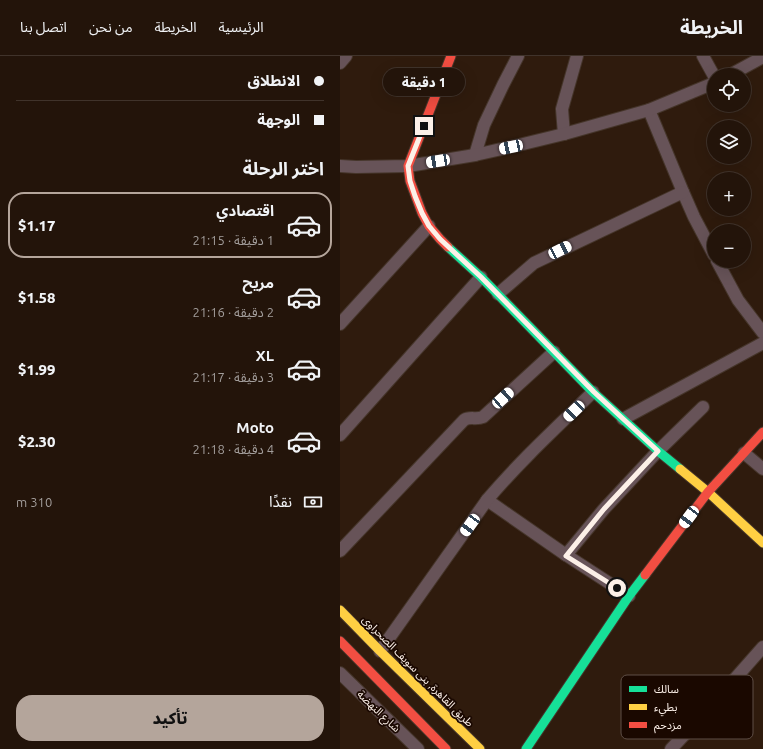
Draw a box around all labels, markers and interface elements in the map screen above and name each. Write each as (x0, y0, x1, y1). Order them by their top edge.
text: الخريطة (680, 16, 743, 38)
text: اتصل بنا (20, 19, 67, 35)
text: من نحن (89, 19, 133, 35)
text: الخريطة (155, 19, 197, 35)
text: الرئيسية (219, 19, 264, 35)
callout: 1 دقيقة (383, 68, 465, 96)
map controls (707, 68, 751, 268)
button: locate (707, 68, 751, 112)
text: الانطلاق (248, 72, 300, 89)
text: 1 دقيقة (402, 75, 446, 89)
text: الوجهة (257, 111, 300, 128)
route end (415, 117, 433, 135)
button: layers (707, 120, 751, 164)
car (498, 139, 524, 155)
car (425, 153, 451, 169)
text: اختر الرحلة (243, 158, 324, 178)
button: + (707, 172, 751, 216)
text: اقتصادي (216, 202, 274, 219)
icon: car (286, 207, 322, 243)
text: $1.17 (18, 217, 56, 234)
button: − (707, 224, 751, 268)
text: 1 دقيقة · 21:15 (192, 233, 274, 247)
car (547, 239, 573, 261)
text: مريح (242, 274, 274, 291)
icon: car (286, 279, 322, 315)
text: $1.58 (18, 289, 56, 306)
text: 2 دقيقة · 21:16 (192, 305, 274, 319)
text: XL (256, 347, 274, 364)
icon: car (286, 351, 322, 387)
text: $1.99 (18, 361, 56, 378)
text: 3 دقيقة · 21:17 (192, 370, 274, 384)
car (490, 386, 516, 410)
car (561, 398, 587, 424)
text: Moto (236, 419, 274, 436)
icon: car (286, 423, 322, 459)
text: $2.30 (18, 433, 56, 450)
text: 4 دقيقة · 21:18 (192, 442, 274, 456)
icon: cash (302, 491, 324, 513)
text: نقدًا (269, 493, 292, 510)
text: 310 m (16, 495, 52, 509)
car (677, 504, 701, 530)
car (458, 512, 482, 538)
route start (608, 579, 626, 597)
street label: طريق القاهرة, بنى سويف الصحراوى (359, 613, 476, 730)
legend (621, 675, 753, 739)
text: سالك (654, 683, 679, 695)
street label: شارع النهضة (354, 688, 403, 736)
button: تأكيد (16, 695, 324, 741)
text: بطيء (654, 701, 677, 717)
text: مزدحم (654, 719, 682, 734)

